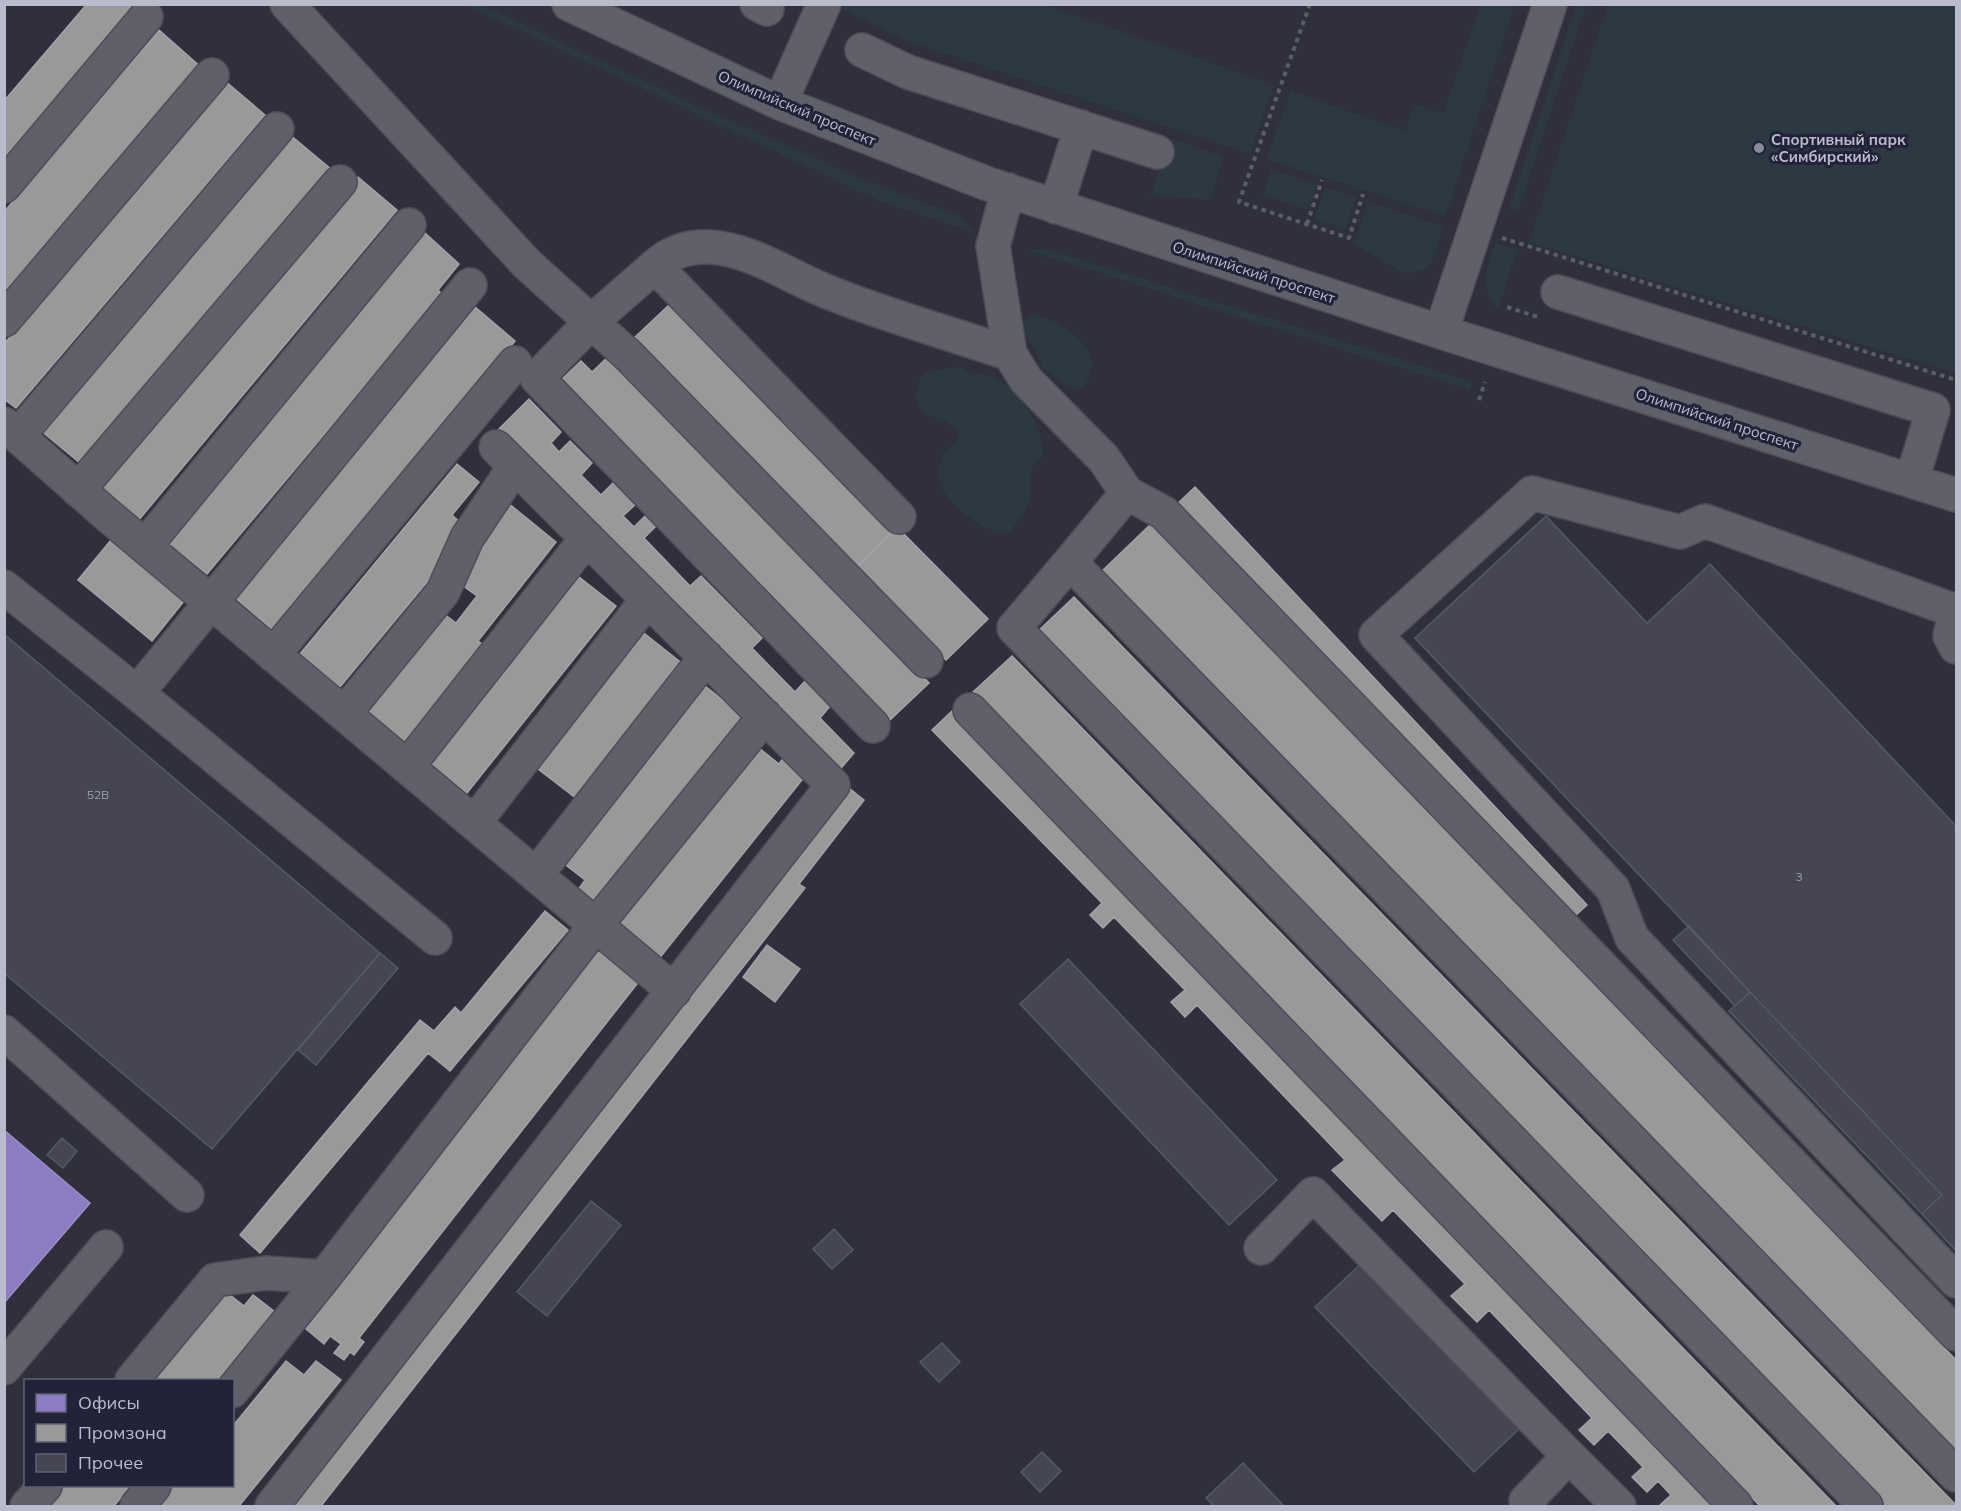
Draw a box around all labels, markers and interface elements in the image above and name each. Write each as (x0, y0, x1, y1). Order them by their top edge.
street label: Олимпийский проспект (715, 66, 879, 150)
place label: Спортивный парк «Симбирский» (1771, 130, 1906, 166)
marker: Спортивный парк «Симбирский» (1752, 141, 1766, 155)
street label: Олимпийский проспект (1170, 237, 1338, 307)
street label: Олимпийский проспект (1633, 384, 1801, 454)
house number: 52В (87, 787, 109, 802)
house number: 3 (1795, 869, 1803, 884)
legend (24, 1379, 234, 1487)
text: Офисы (78, 1391, 140, 1414)
text: Промзона (78, 1421, 167, 1444)
text: Прочее (78, 1451, 143, 1474)

